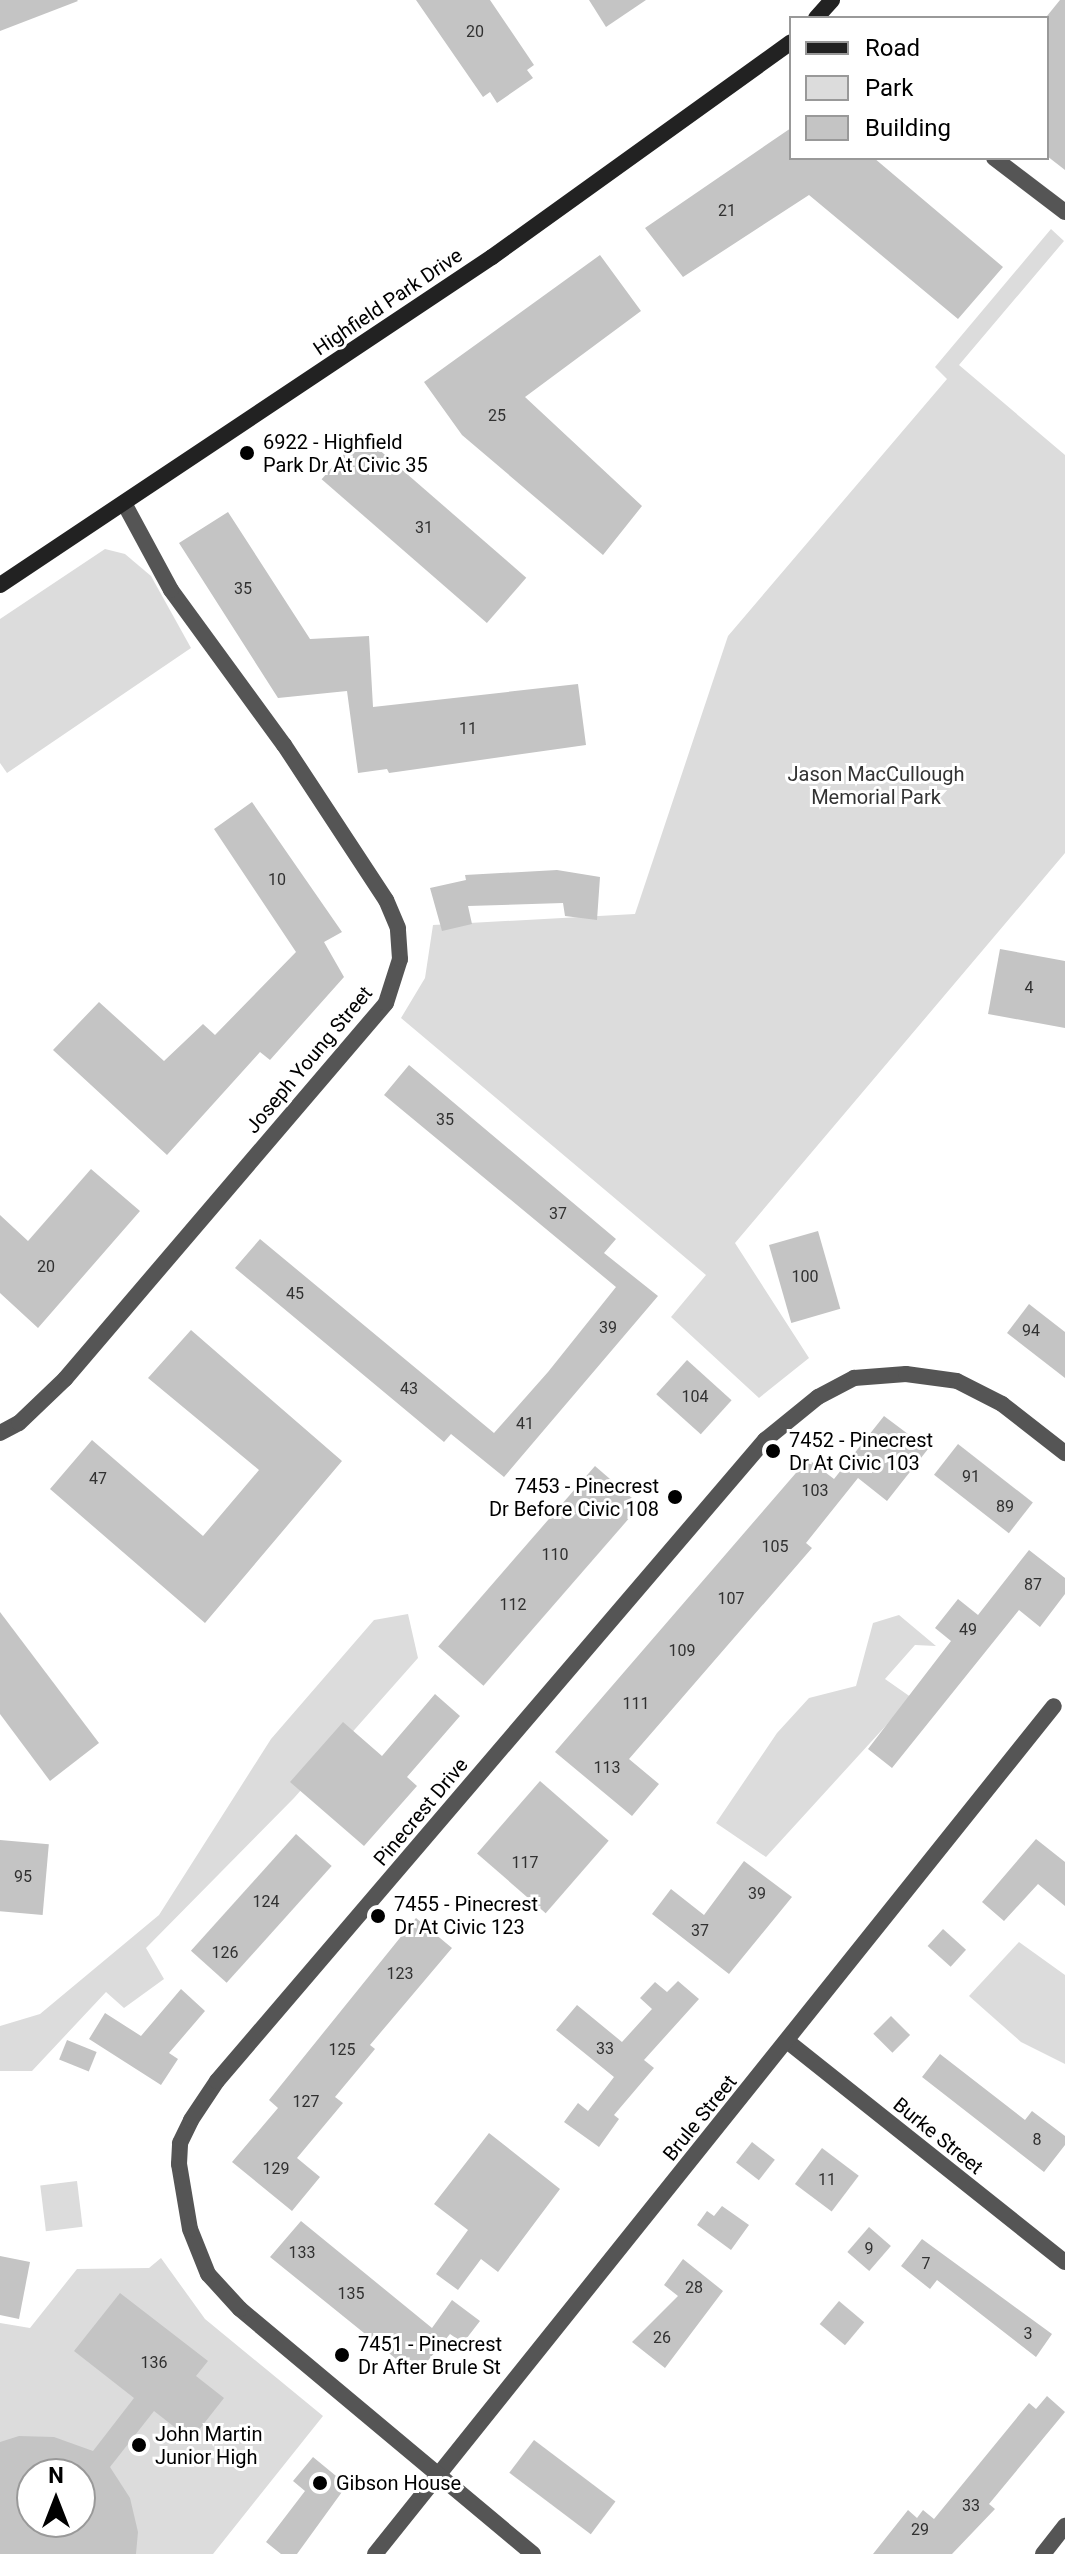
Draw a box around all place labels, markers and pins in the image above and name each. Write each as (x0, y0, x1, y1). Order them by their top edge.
place label: 6922 - Highfield Park Dr At Civic 35 (263, 430, 428, 477)
marker: 6922 - Highfield Park Dr At Civic 35 (238, 444, 256, 462)
place label: 7452 - Pinecrest Dr At Civic 103 (789, 1428, 933, 1475)
marker: 7452 - Pinecrest Dr At Civic 103 (764, 1442, 782, 1460)
place label: 7453 - Pinecrest Dr Before Civic 108 (489, 1474, 659, 1521)
marker: 7453 - Pinecrest Dr Before Civic 108 (666, 1488, 684, 1506)
place label: 7455 - Pinecrest Dr At Civic 123 (394, 1892, 538, 1939)
marker: 7455 - Pinecrest Dr At Civic 123 (369, 1907, 387, 1925)
place label: 7451 - Pinecrest Dr After Brule St (358, 2332, 502, 2379)
marker: 7451 - Pinecrest Dr After Brule St (333, 2346, 351, 2364)
place label: John Martin Junior High (155, 2422, 263, 2469)
marker: John Martin Junior High (130, 2436, 148, 2454)
place label: Gibson House (336, 2471, 461, 2495)
marker: Gibson House (311, 2474, 329, 2492)

